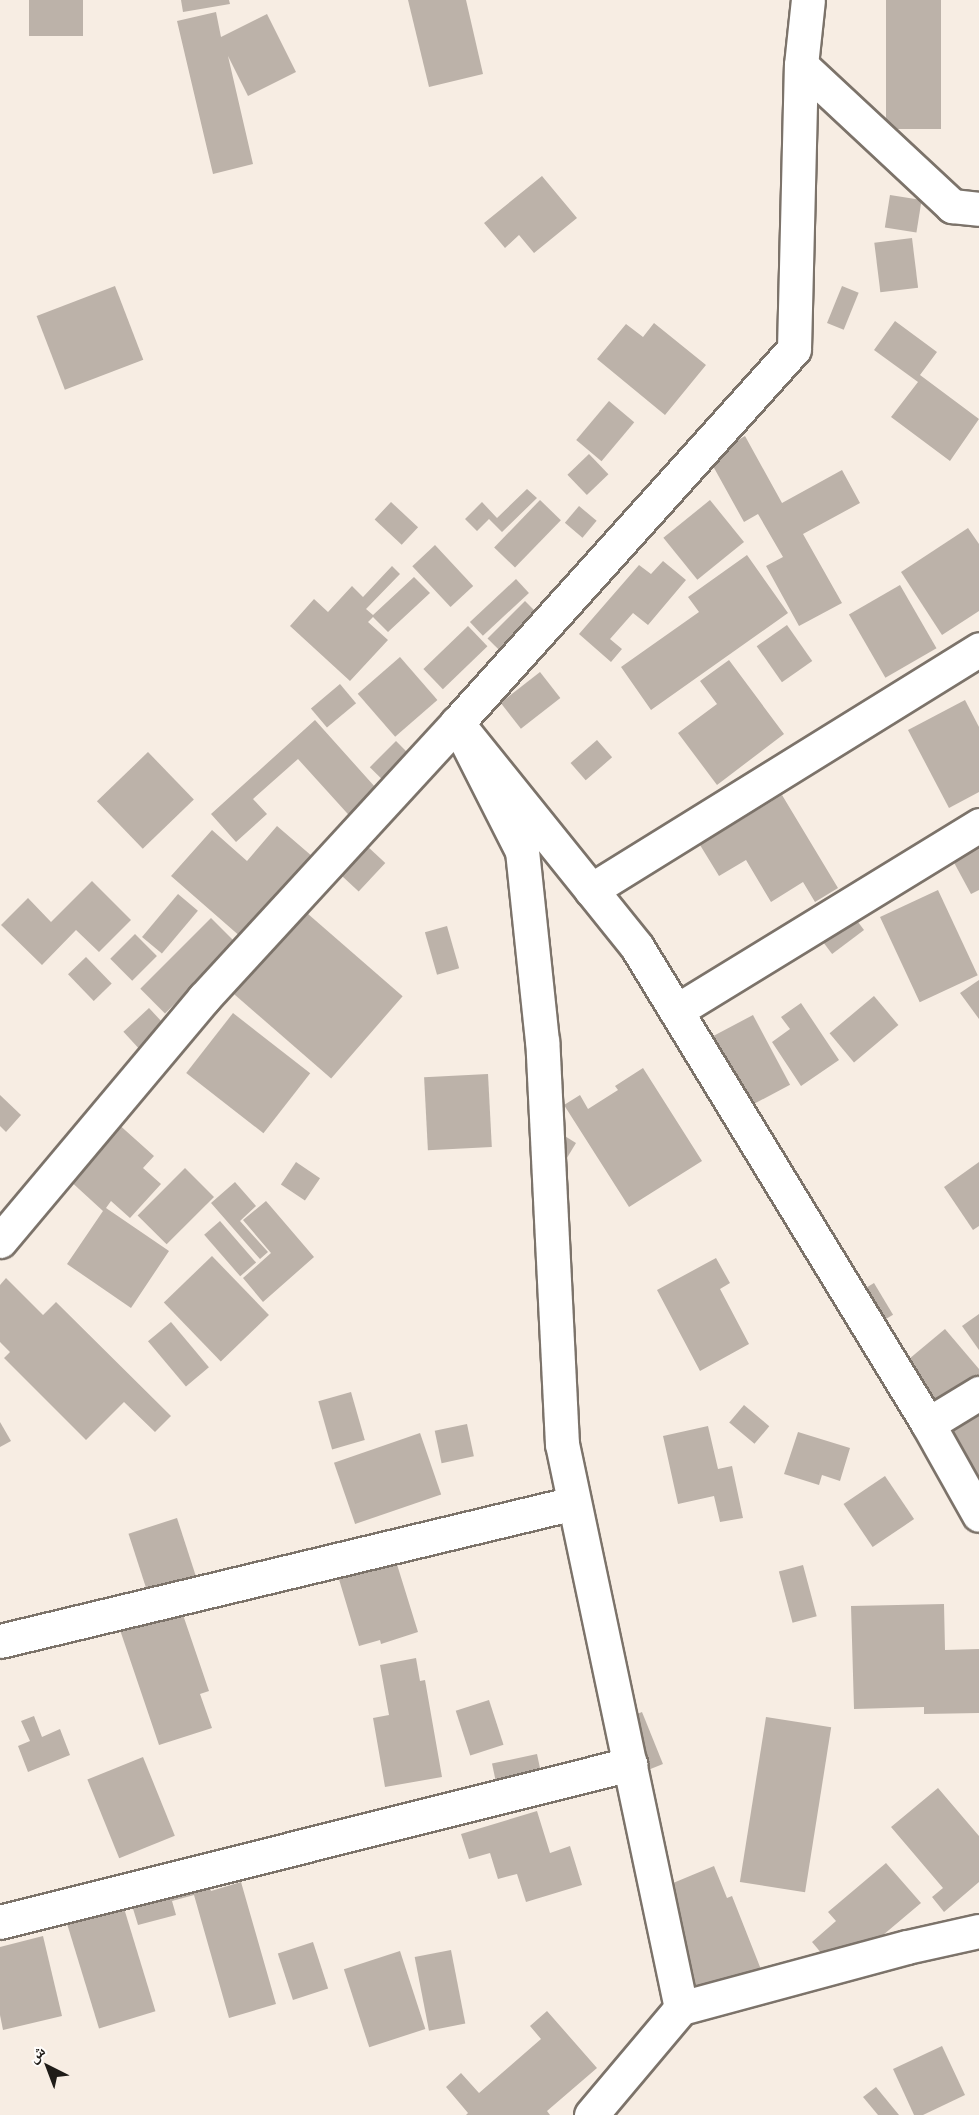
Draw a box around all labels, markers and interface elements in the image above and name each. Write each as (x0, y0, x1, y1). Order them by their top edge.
north arrow (18, 2037, 78, 2097)
text: ش (23, 2041, 48, 2066)

